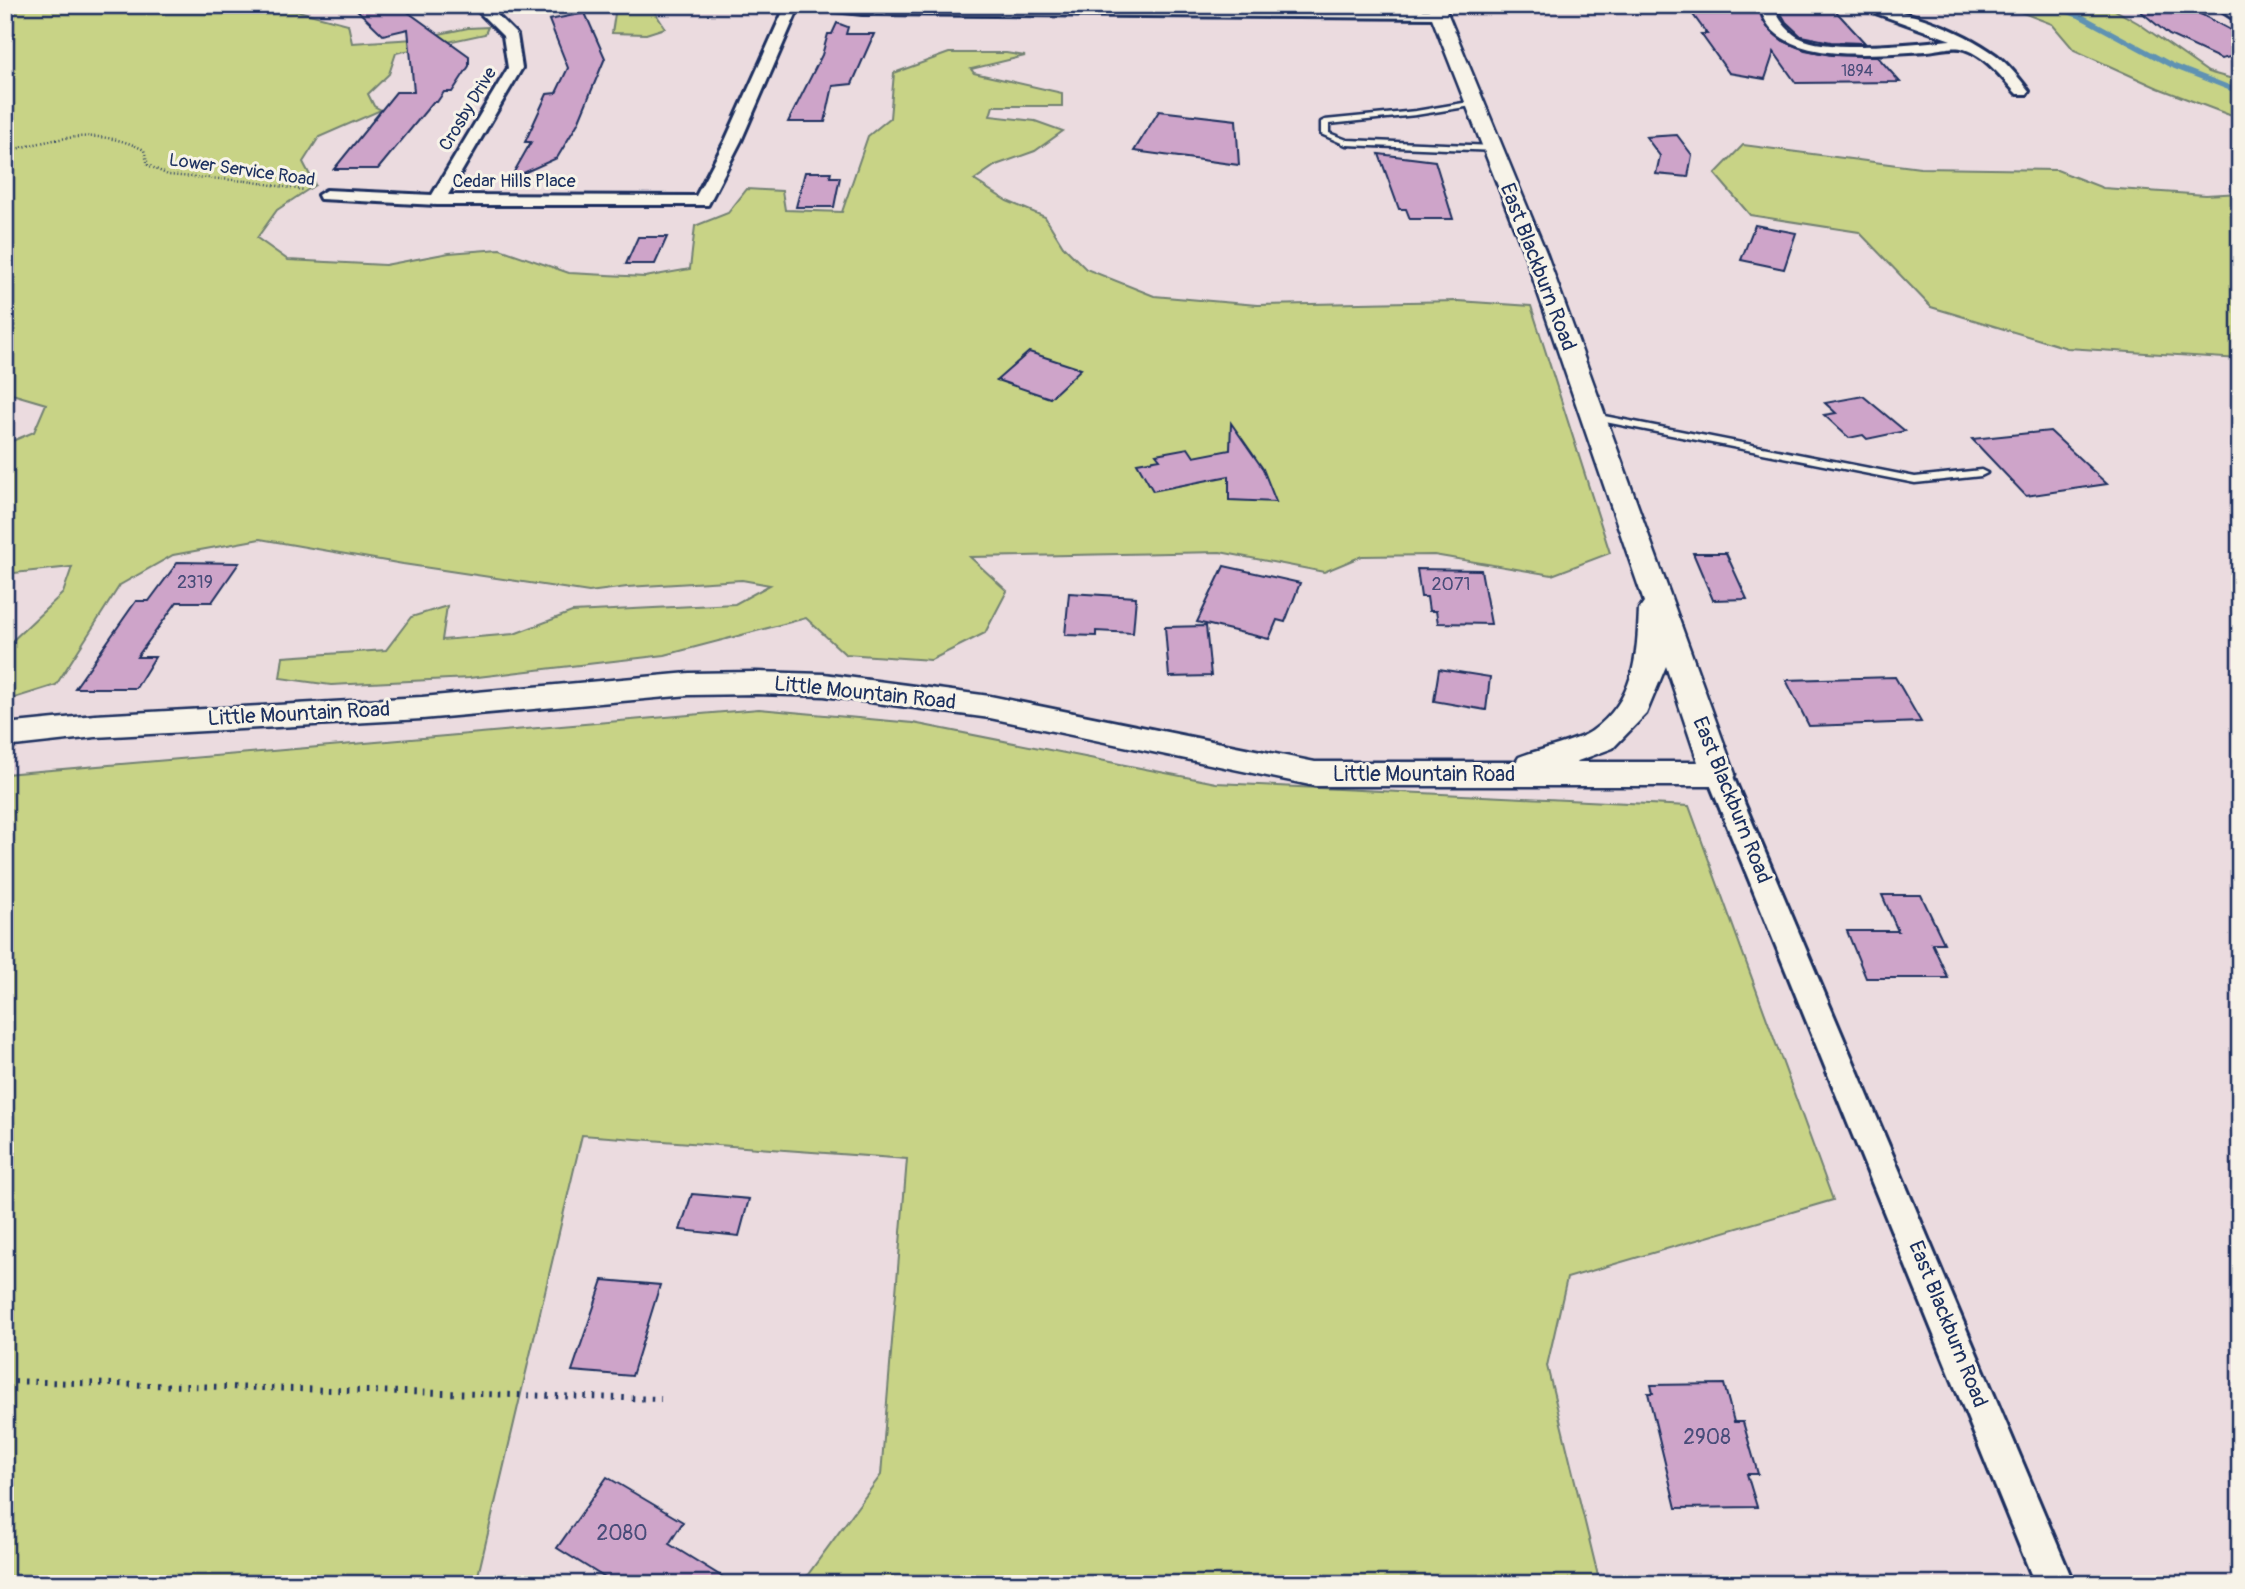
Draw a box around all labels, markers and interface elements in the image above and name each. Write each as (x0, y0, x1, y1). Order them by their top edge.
house number: 1894 (1841, 61, 1873, 81)
street label: Crosby Drive (434, 63, 502, 155)
street label: Lower Service Road (167, 148, 317, 192)
street label: Cedar Hills Place (452, 170, 576, 193)
street label: East Blackburn Road (1494, 179, 1582, 355)
house number: 2319 (177, 571, 213, 594)
house number: 2071 (1432, 573, 1470, 596)
street label: Little Mountain Road (773, 670, 957, 716)
street label: Little Mountain Road (207, 696, 391, 732)
street label: East Blackburn Road (1686, 713, 1778, 887)
street label: Little Mountain Road (1333, 761, 1515, 788)
street label: East Blackburn Road (1902, 1237, 1994, 1411)
house number: 2908 (1683, 1424, 1731, 1451)
house number: 2080 (596, 1520, 648, 1547)

